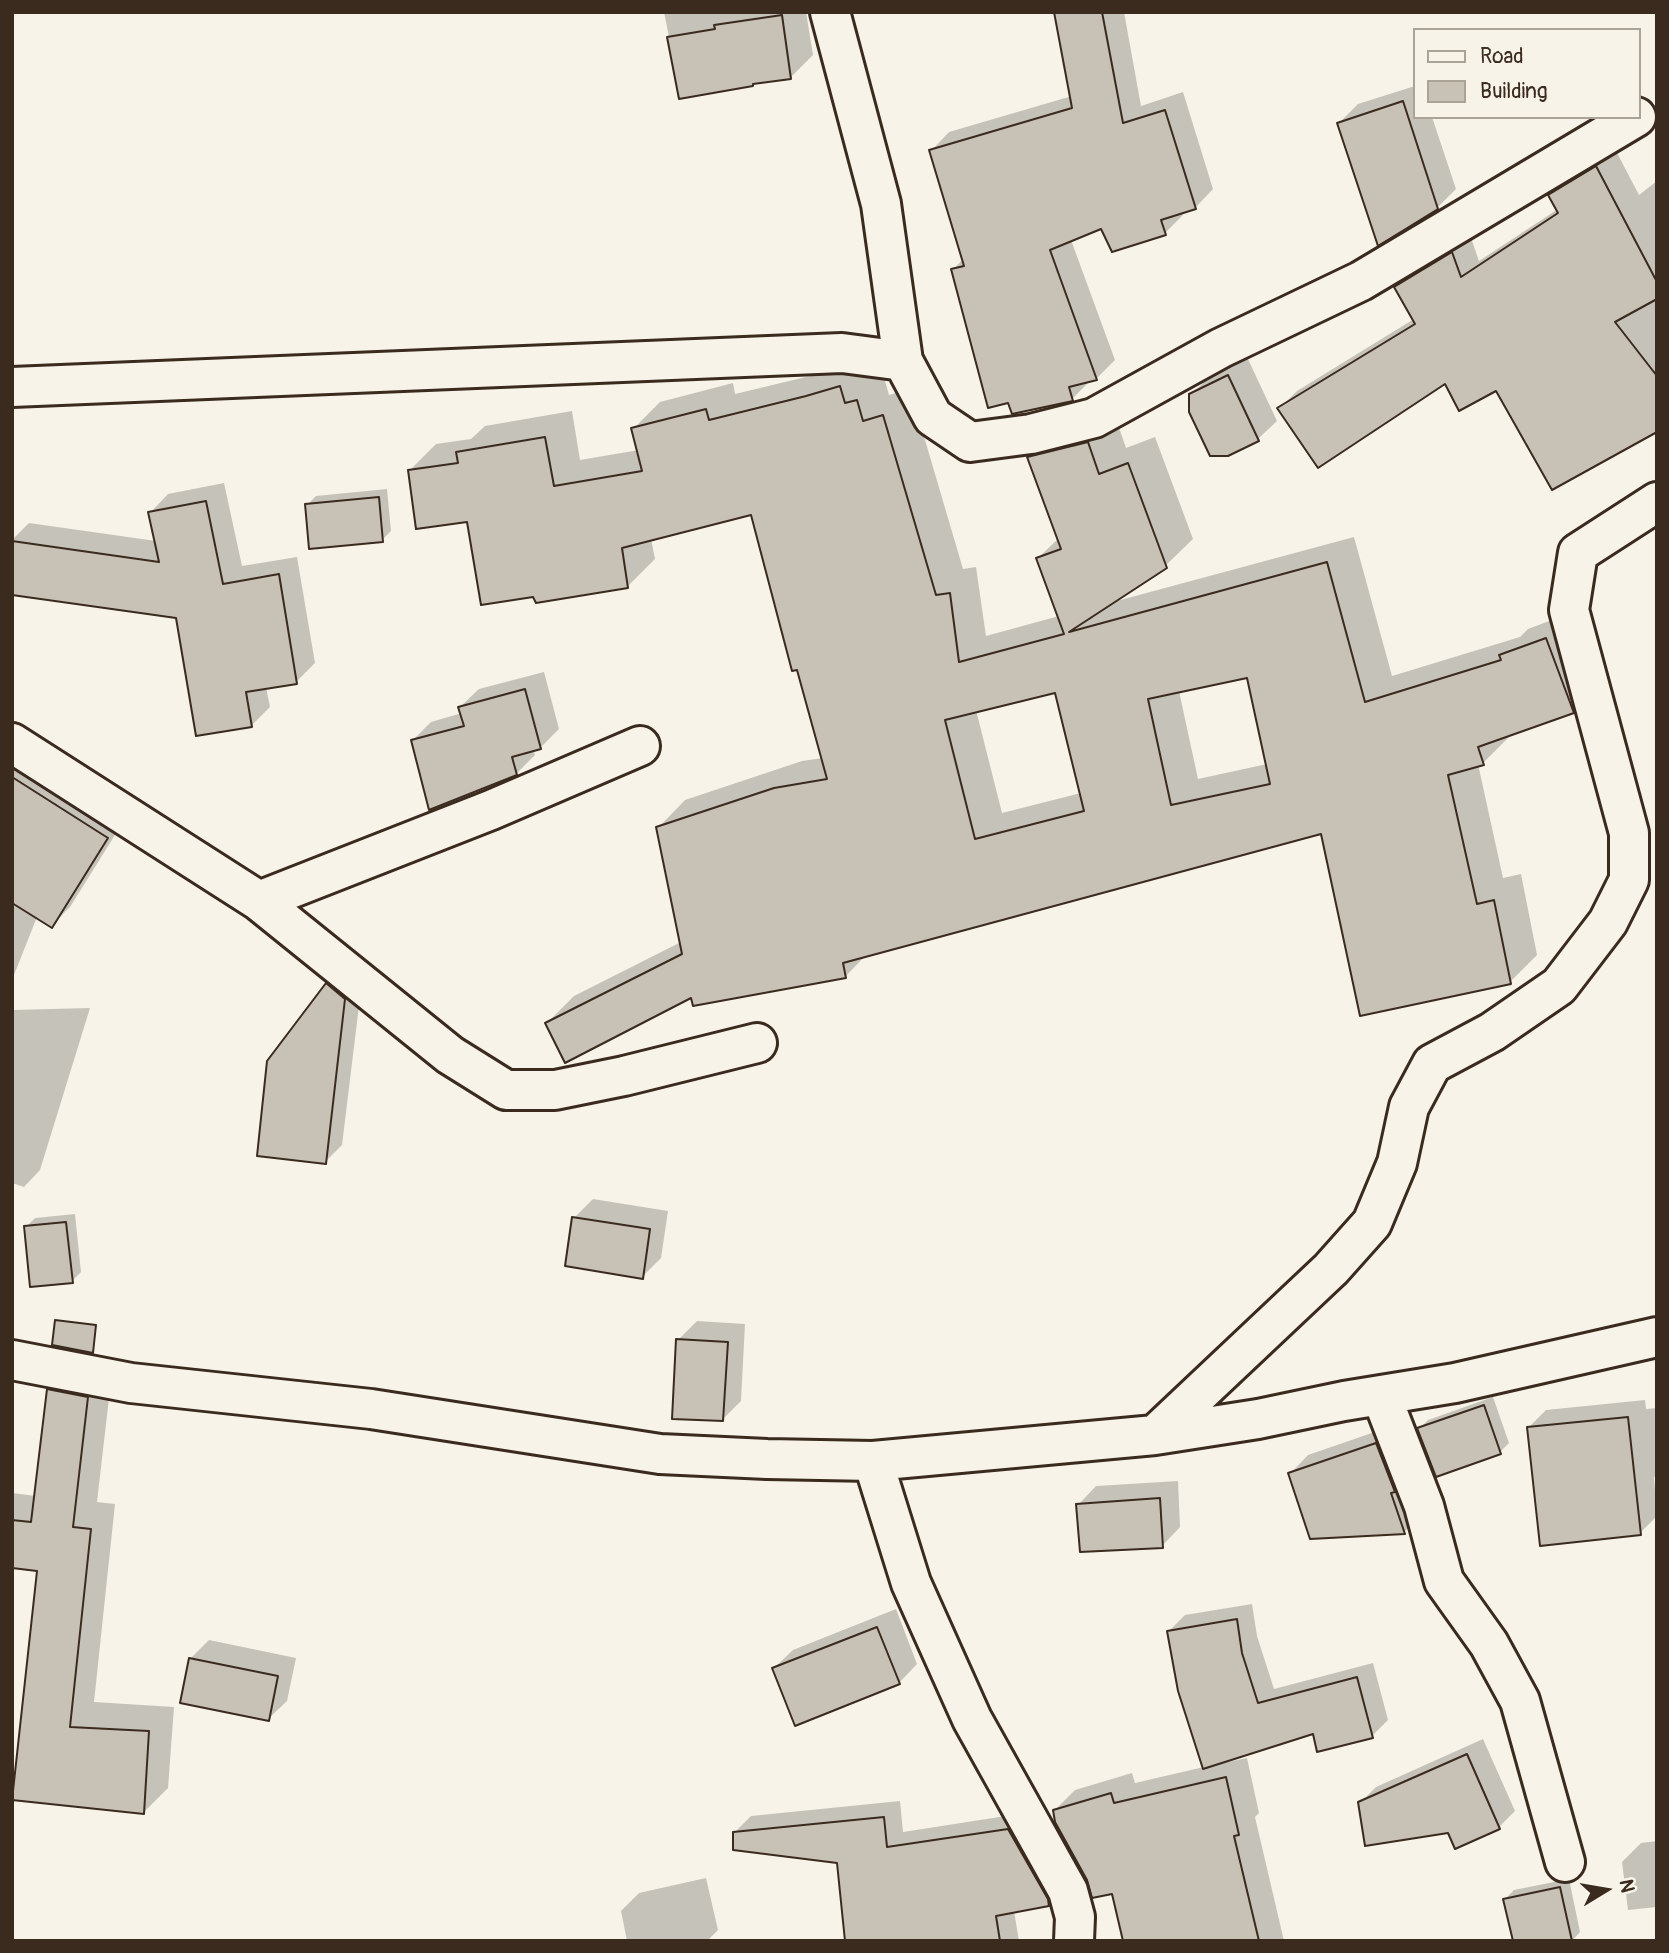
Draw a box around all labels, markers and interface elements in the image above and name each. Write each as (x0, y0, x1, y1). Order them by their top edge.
legend (1414, 28, 1641, 119)
text: Road (1480, 43, 1524, 70)
text: Building (1480, 78, 1547, 105)
north arrow (1571, 1855, 1641, 1925)
text: N (1614, 1877, 1640, 1895)

